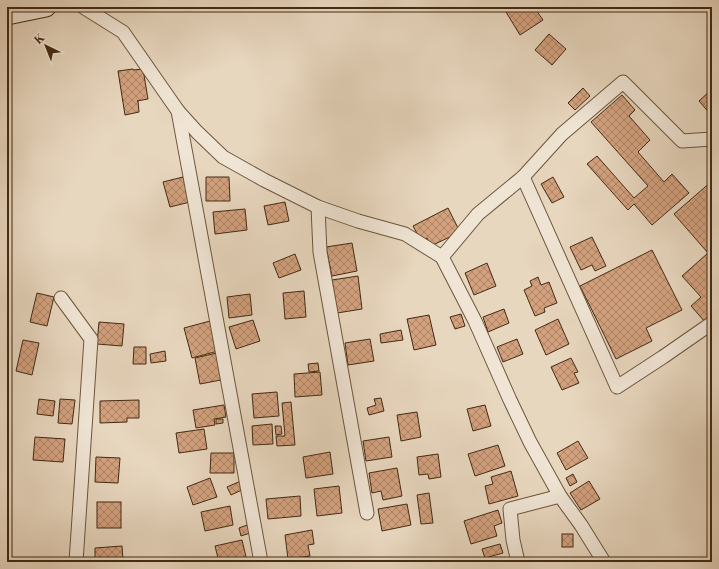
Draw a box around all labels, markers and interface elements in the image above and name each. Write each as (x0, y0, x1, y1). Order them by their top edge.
north arrow (26, 26, 66, 66)
text: K (32, 31, 49, 48)

